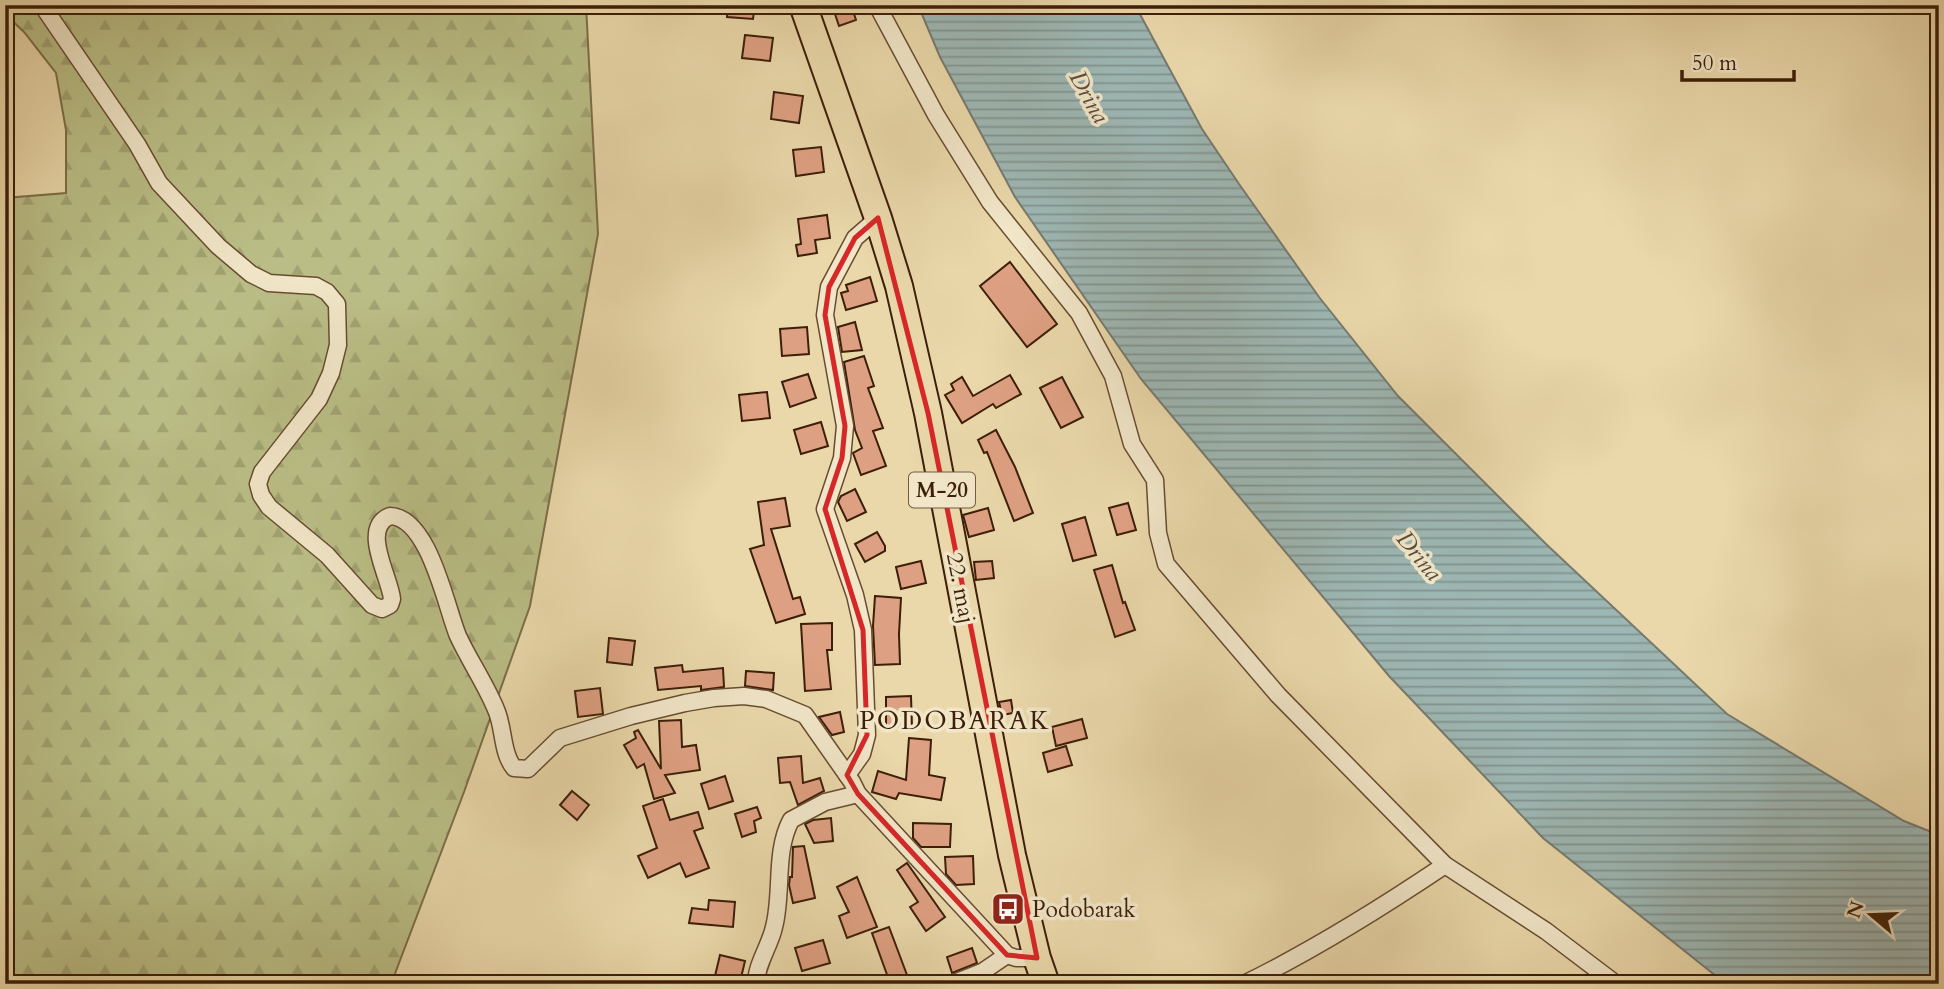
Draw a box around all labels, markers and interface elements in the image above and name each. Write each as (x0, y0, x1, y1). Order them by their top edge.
scale bar (1682, 38, 1794, 82)
text: 50 m (1692, 49, 1737, 78)
water label: Drina (1061, 65, 1117, 130)
road number: M-20 (909, 472, 975, 508)
water label: Drina (1389, 524, 1450, 588)
street label: 22. maj (939, 550, 983, 626)
district label: PODOBARAK (859, 703, 1051, 738)
north arrow (1836, 880, 1906, 950)
bus stop icon: Podobarak (989, 890, 1027, 928)
place label: Podobarak (1032, 894, 1136, 925)
text: N (1841, 897, 1871, 922)

